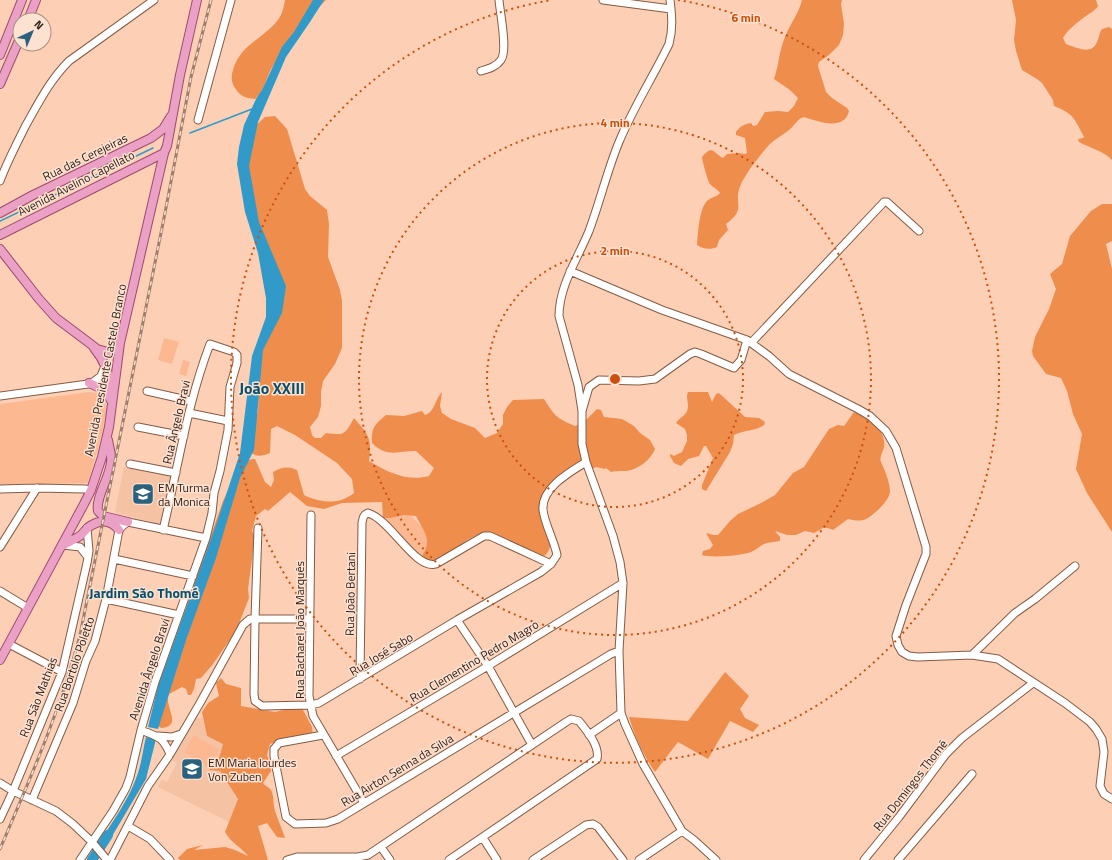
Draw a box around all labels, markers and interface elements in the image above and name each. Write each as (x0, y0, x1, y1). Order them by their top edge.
text: 6 min (731, 8, 761, 27)
north arrow (12, 12, 52, 52)
text: N (31, 16, 47, 33)
text: 4 min (600, 113, 630, 132)
street label: Rua das Cerejeiras (39, 128, 131, 186)
street label: Avenida Avelino Capellato (14, 145, 138, 221)
text: 2 min (600, 241, 630, 260)
street label: Avenida Presidente Castelo Branco (79, 282, 131, 458)
centre of rings (608, 372, 622, 386)
district label: João XXIII (239, 376, 305, 400)
street label: Rua Ângelo Bravi (157, 378, 195, 466)
place label: EM Turma da Monica (158, 478, 210, 511)
school or university icon: EM Turma da Monica (130, 481, 156, 507)
street label: Rua João Bertani (340, 552, 360, 636)
street label: Rua Bacharel João Marquês (290, 561, 309, 699)
district label: Jardim São Thomé (89, 582, 199, 603)
street label: Rua Bortolo Poletto (49, 614, 99, 714)
street label: Rua Clementino Pedro Magro (406, 615, 542, 707)
street label: Avenida Ângelo Bravi (124, 616, 174, 722)
street label: Rua José Sabo (345, 627, 417, 681)
street label: Rua São Mathias (14, 654, 62, 740)
street label: Rua Airton Senna da Silva (337, 729, 457, 811)
street label: Rua Domingos Thomé (868, 735, 952, 835)
place label: EM Maria lourdes Von Zuben (208, 753, 297, 786)
school or university icon: EM Maria lourdes Von Zuben (179, 756, 205, 782)

